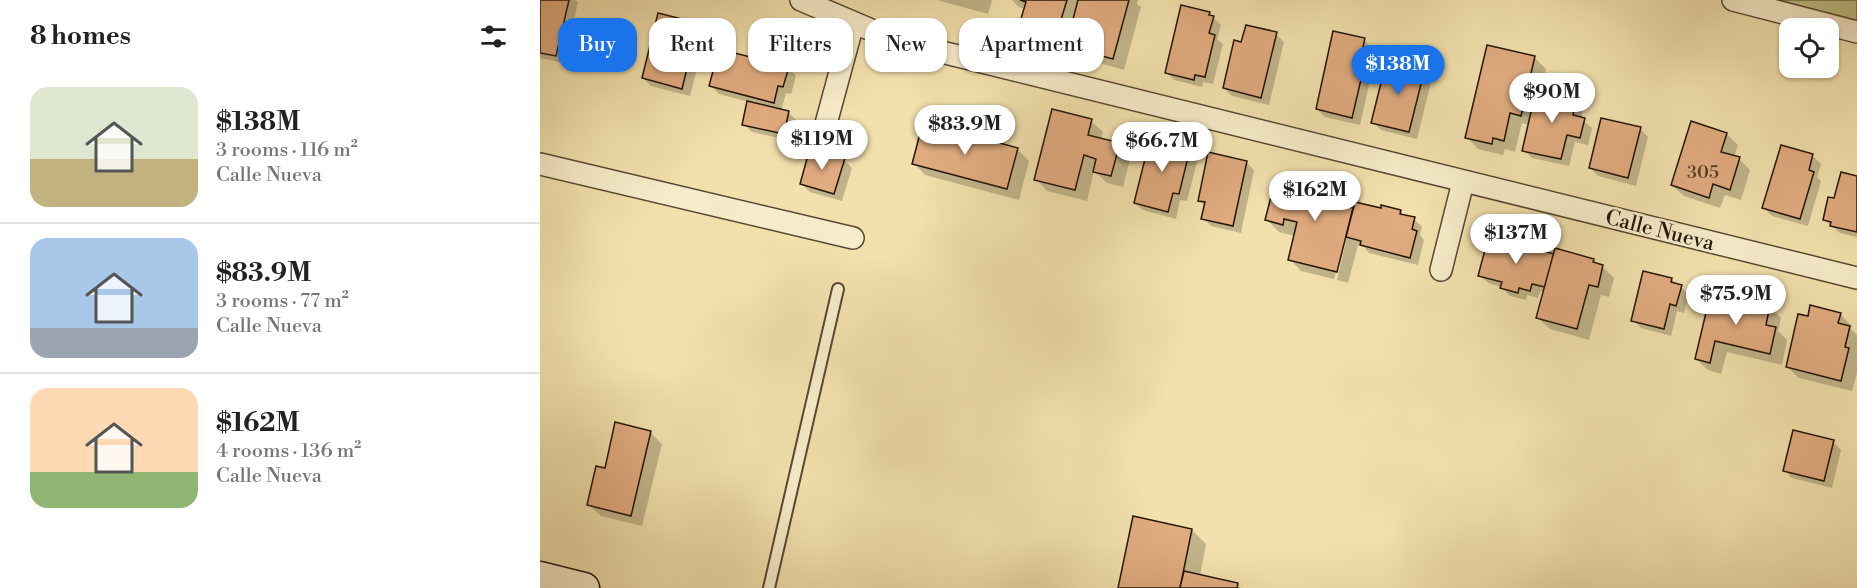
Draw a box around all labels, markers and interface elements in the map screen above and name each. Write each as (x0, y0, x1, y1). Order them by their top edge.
chip: Buy (558, 18, 637, 72)
chip: Rent (649, 18, 736, 72)
chip: Filters (748, 18, 853, 72)
chip: New (865, 18, 947, 72)
chip: Apartment (959, 18, 1104, 72)
map controls (1779, 18, 1839, 78)
button: locate (1779, 18, 1839, 78)
text: 8 homes (30, 20, 131, 52)
icon: filters (477, 20, 510, 53)
pin: $138M (1356, 45, 1440, 96)
text: $138M (1366, 52, 1430, 77)
pin: $90M (1516, 73, 1588, 124)
text: $90M (1523, 80, 1581, 105)
pin: $83.9M (916, 105, 1014, 156)
text: $138M (216, 106, 300, 138)
icon: home (78, 111, 150, 183)
text: $83.9M (928, 112, 1002, 137)
pin: $119M (780, 120, 864, 171)
pin: $66.7M (1113, 122, 1211, 173)
text: $119M (791, 127, 853, 152)
text: $66.7M (1126, 129, 1198, 154)
text: 3 rooms · 116 m² (216, 138, 358, 163)
house number: 305 (1687, 161, 1719, 184)
text: Calle Nueva (216, 163, 322, 188)
pin: $162M (1273, 171, 1357, 222)
text: $162M (1283, 178, 1347, 203)
street label: Calle Nueva (1603, 205, 1717, 257)
pin: $137M (1474, 214, 1558, 265)
text: $137M (1484, 221, 1548, 246)
text: $83.9M (216, 257, 311, 289)
icon: home (78, 262, 150, 334)
pin: $75.9M (1687, 275, 1785, 326)
text: $75.9M (1700, 282, 1772, 307)
text: 3 rooms · 77 m² (216, 289, 349, 314)
text: Calle Nueva (216, 314, 322, 339)
text: $162M (216, 407, 300, 439)
icon: home (78, 412, 150, 484)
text: 4 rooms · 136 m² (216, 439, 361, 464)
text: Calle Nueva (216, 464, 322, 489)

